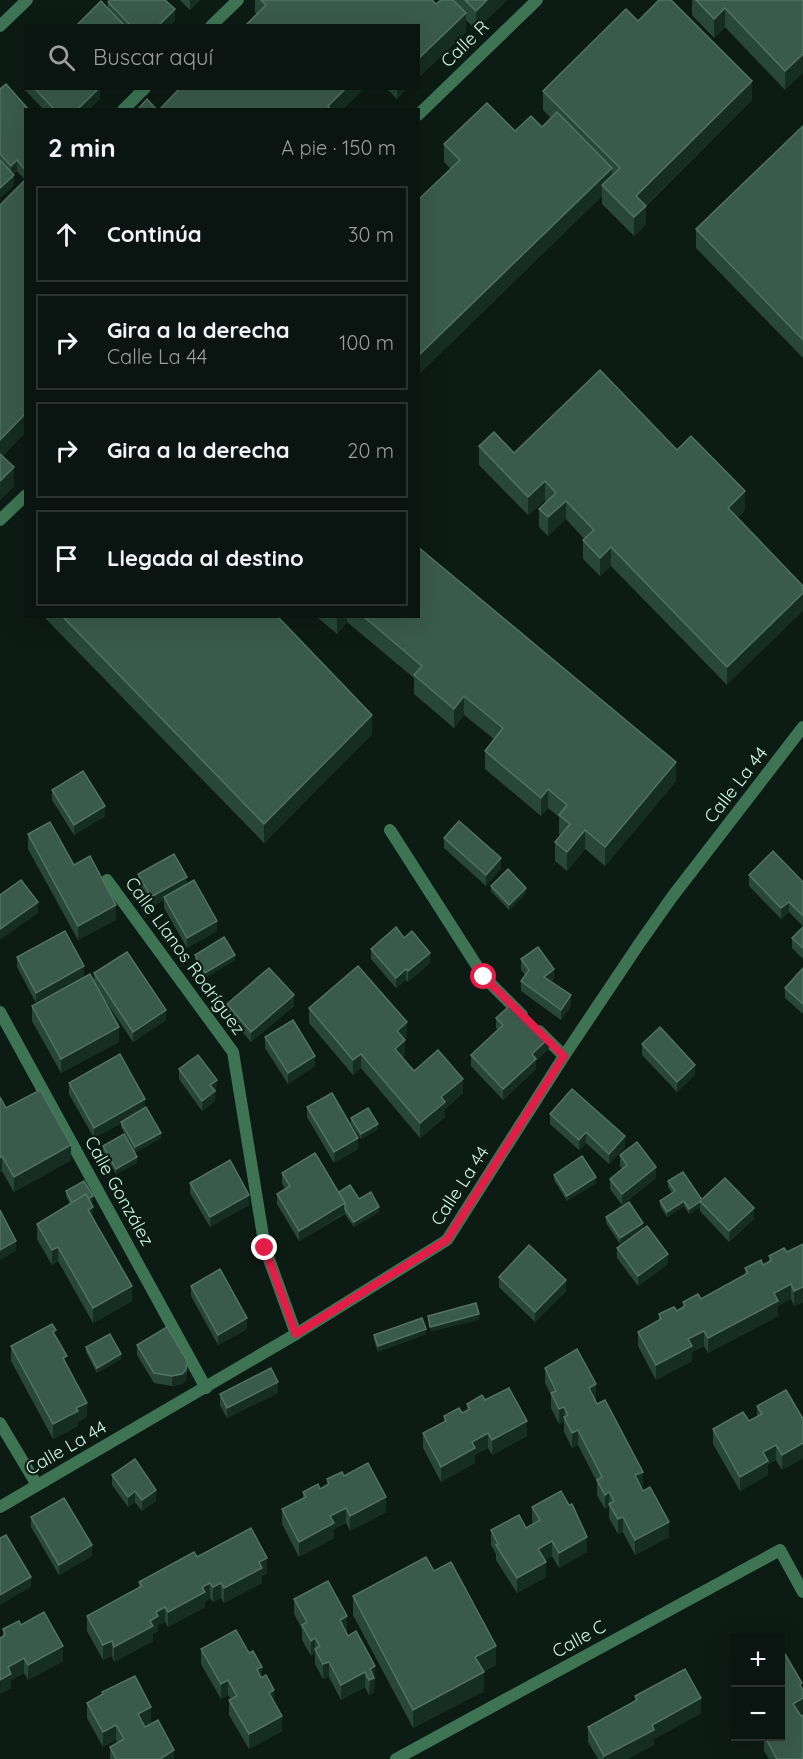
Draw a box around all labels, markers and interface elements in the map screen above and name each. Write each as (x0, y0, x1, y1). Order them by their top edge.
street label: Calle R (436, 15, 493, 72)
search box (24, 24, 420, 90)
icon: search (45, 41, 78, 74)
text: Buscar aquí (93, 43, 213, 71)
text: 2 min (48, 131, 116, 164)
text: A pie · 150 m (281, 135, 396, 160)
icon: ahead (50, 218, 83, 251)
text: Continúa (107, 220, 202, 248)
text: 30 m (348, 222, 394, 247)
text: Gira a la derecha (107, 316, 290, 344)
icon: right (50, 326, 83, 359)
text: 100 m (339, 330, 394, 355)
text: Calle La 44 (107, 344, 207, 369)
icon: right (50, 434, 83, 467)
text: Gira a la derecha (107, 436, 290, 464)
text: 20 m (347, 438, 394, 463)
icon: arrive (50, 542, 83, 575)
text: Llegada al destino (107, 544, 304, 572)
street label: Calle La 44 (699, 742, 772, 827)
street label: Calle Llanos Rodríguez (120, 872, 250, 1039)
route start (470, 963, 496, 989)
street label: Calle González (80, 1132, 159, 1250)
street label: Calle La 44 (425, 1142, 494, 1230)
route end (251, 1234, 277, 1260)
street label: Calle La 44 (21, 1415, 111, 1480)
street label: Calle C (548, 1614, 610, 1663)
map controls (731, 1633, 785, 1741)
button: + (731, 1633, 785, 1687)
button: − (731, 1687, 785, 1741)

